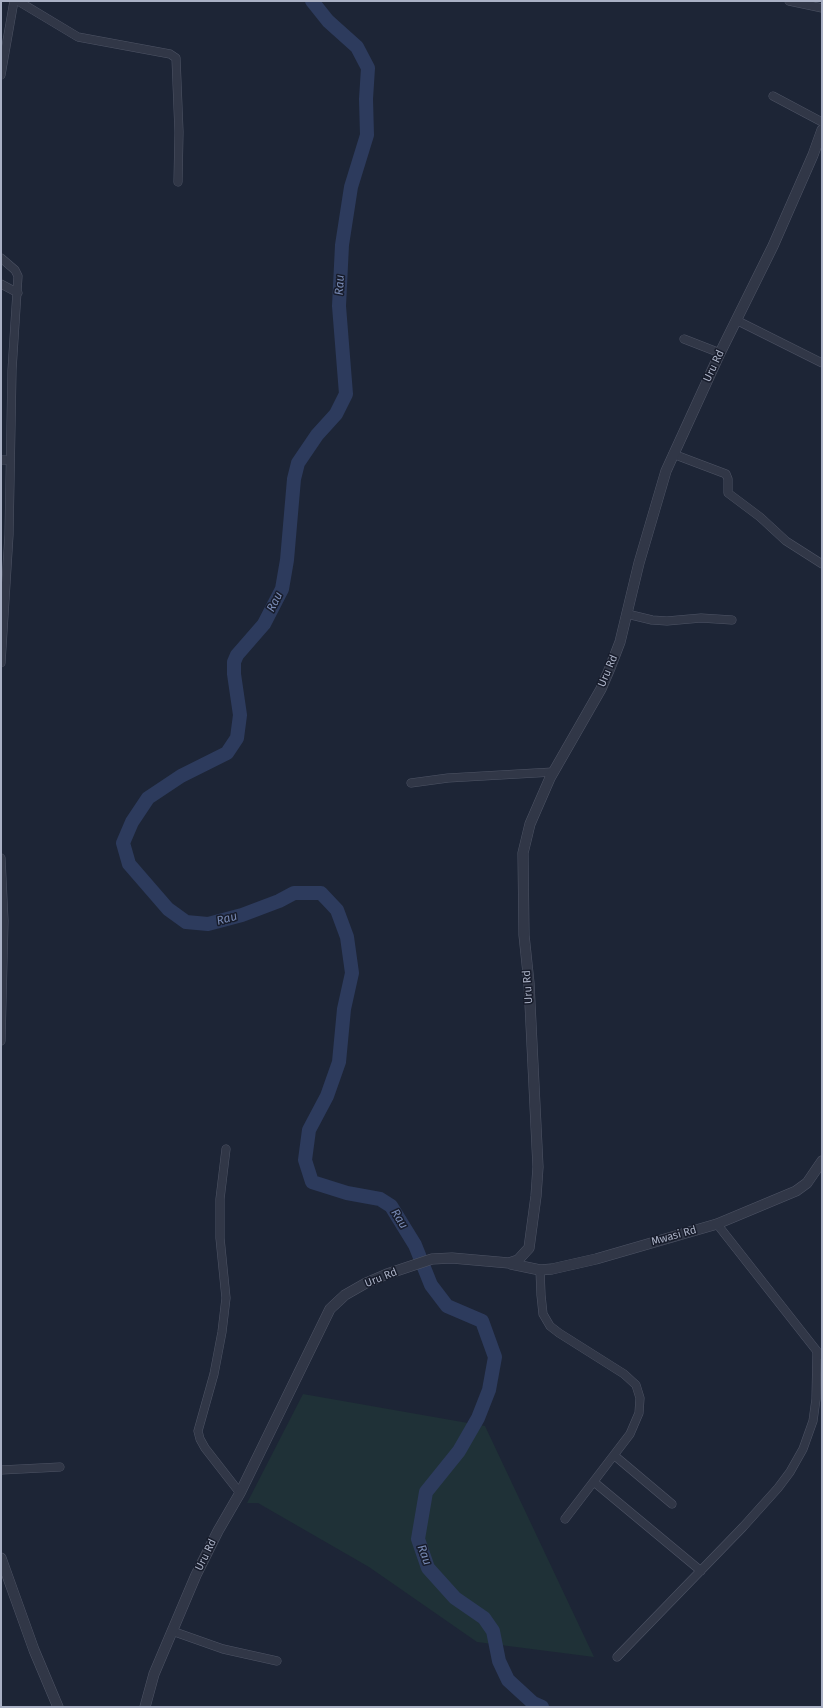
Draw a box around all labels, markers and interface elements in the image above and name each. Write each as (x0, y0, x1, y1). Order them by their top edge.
water label: Rau (332, 274, 348, 296)
street label: Uru Rd (701, 348, 727, 384)
water label: Rau (264, 589, 286, 615)
street label: Uru Rd (595, 653, 621, 689)
water label: Rau (215, 909, 239, 929)
street label: Uru Rd (520, 970, 536, 1004)
water label: Rau (387, 1206, 411, 1232)
street label: Mwasi Rd (650, 1223, 698, 1249)
street label: Uru Rd (363, 1266, 399, 1290)
street label: Uru Rd (193, 1537, 219, 1573)
water label: Rau (414, 1543, 434, 1567)

